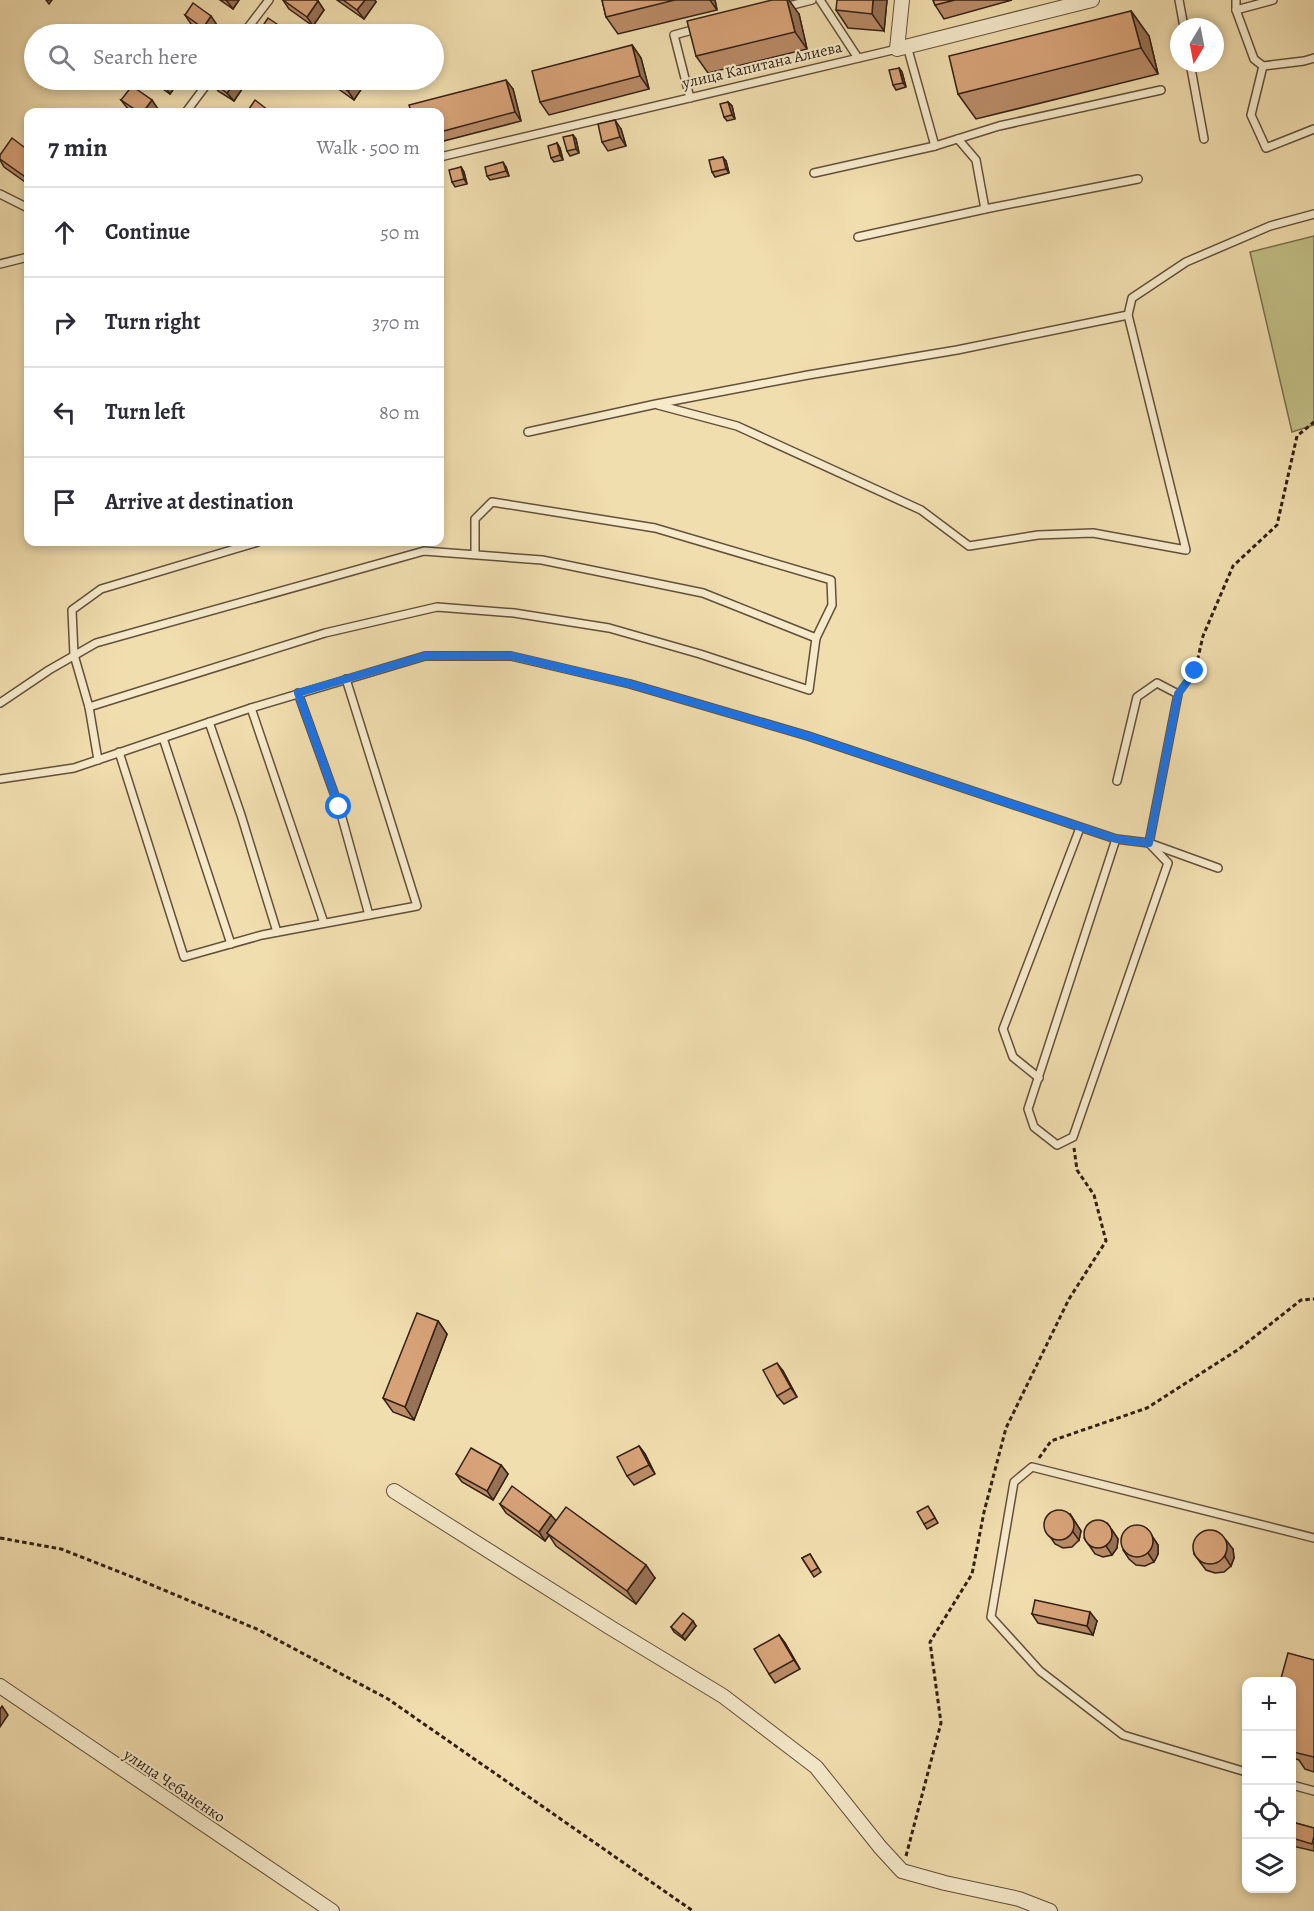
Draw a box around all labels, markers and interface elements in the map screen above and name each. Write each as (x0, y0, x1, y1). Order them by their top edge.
north arrow (1170, 18, 1224, 72)
search box (24, 24, 444, 90)
street label: улица Капитана Алиева (679, 36, 845, 94)
icon: search (45, 41, 78, 74)
text: Search here (93, 42, 198, 72)
text: 7 min (48, 130, 108, 165)
text: Walk · 500 m (316, 134, 420, 161)
icon: ahead (48, 216, 81, 249)
text: Continue (105, 217, 190, 247)
text: 50 m (380, 219, 420, 246)
icon: right (48, 306, 81, 339)
text: Turn right (105, 307, 201, 337)
text: 370 m (372, 309, 420, 336)
icon: left (48, 396, 81, 429)
text: Turn left (105, 397, 185, 427)
text: 80 m (379, 399, 420, 426)
icon: arrive (48, 486, 81, 519)
text: Arrive at destination (105, 487, 294, 517)
route end (1181, 657, 1207, 683)
route start (325, 793, 351, 819)
map controls (1242, 1677, 1296, 1893)
button: + (1242, 1677, 1296, 1731)
button: − (1242, 1731, 1296, 1785)
street label: улица Чебаненко (118, 1743, 230, 1828)
button: locate (1242, 1785, 1296, 1839)
button: layers (1242, 1839, 1296, 1893)

